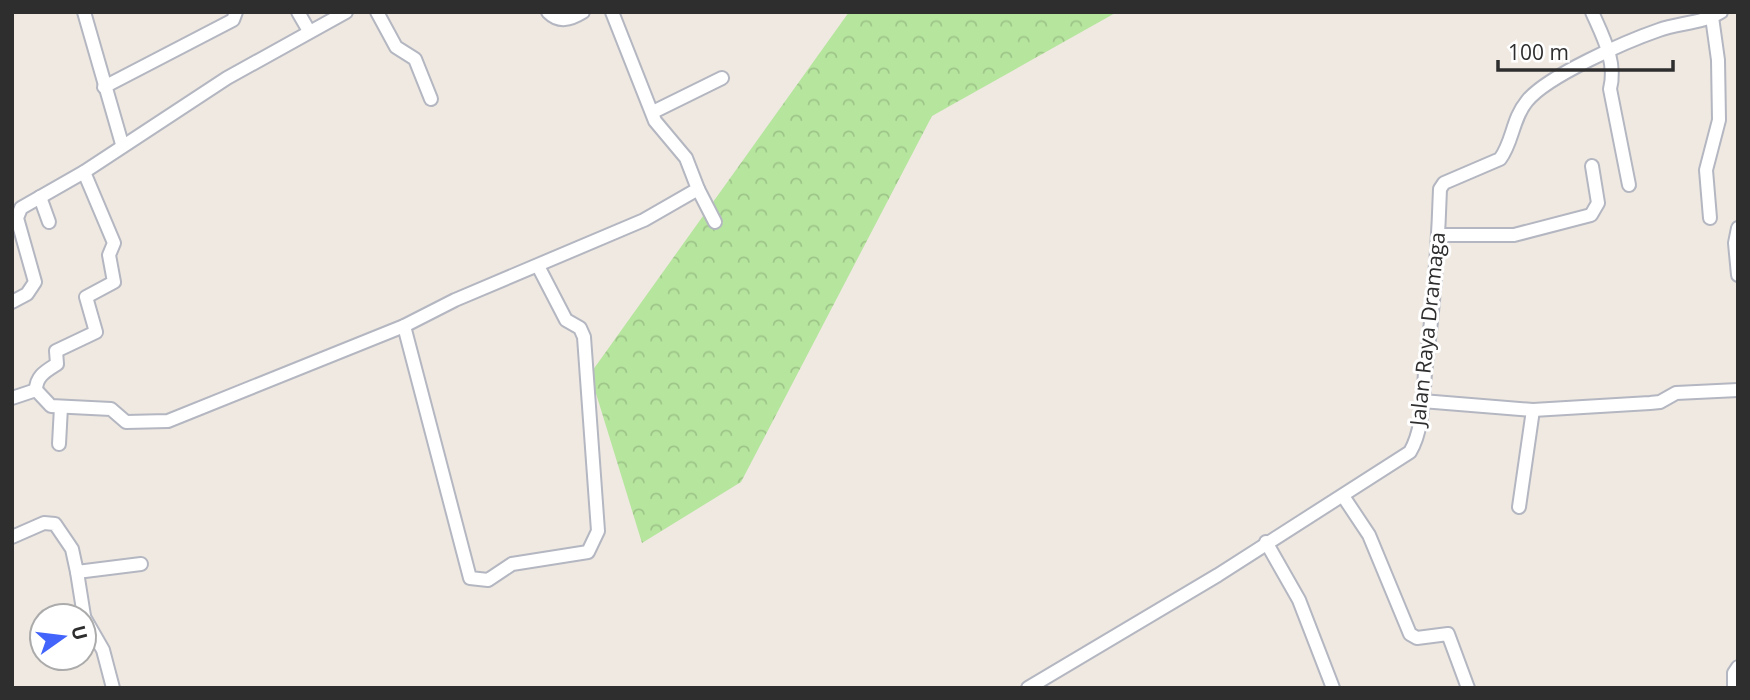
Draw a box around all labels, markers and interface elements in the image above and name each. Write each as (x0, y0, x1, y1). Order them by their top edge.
scale bar (1498, 28, 1673, 72)
text: 100 m (1508, 38, 1569, 66)
street label: Jalan Raya Dramaga (1403, 231, 1451, 429)
north arrow (28, 602, 98, 672)
text: U (65, 623, 94, 643)

